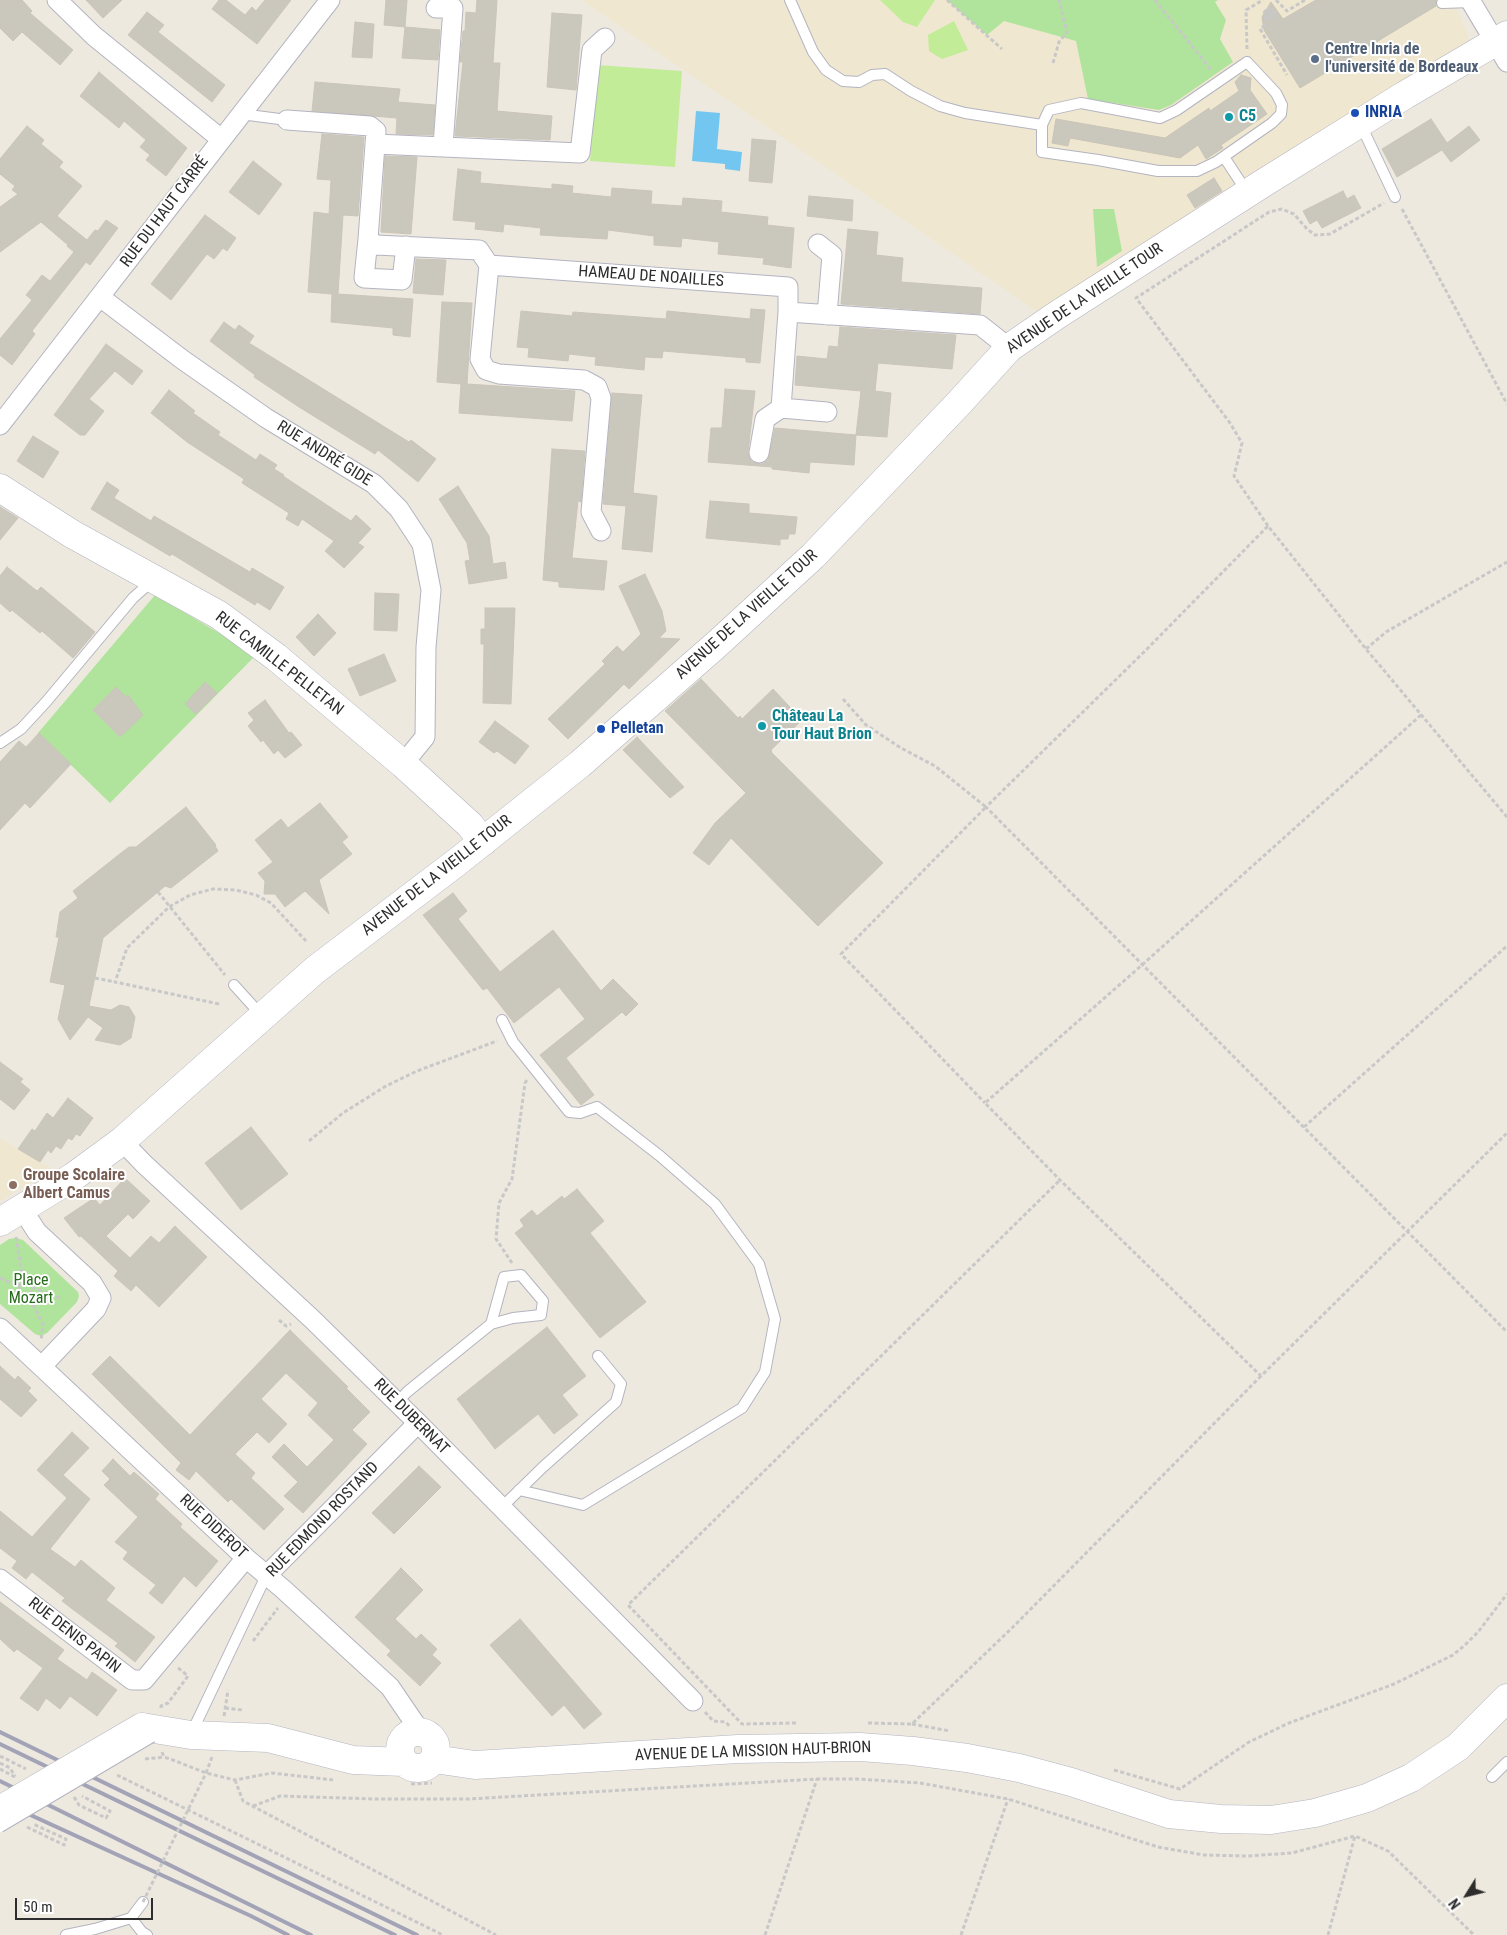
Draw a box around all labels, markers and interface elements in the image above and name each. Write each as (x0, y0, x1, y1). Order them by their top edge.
place label: Centre Inria de l'université de Bordeaux (1325, 40, 1479, 78)
marker: Centre Inria de l'université de Bordeaux (1309, 53, 1321, 65)
place label: INRIA (1365, 103, 1402, 123)
place label: C5 (1239, 107, 1256, 127)
marker: INRIA (1349, 107, 1361, 119)
marker: C5 (1223, 111, 1235, 123)
street label: RUE DU HAUT CARRÉ (117, 153, 213, 271)
street label: AVENUE DE LA VIEILLE TOUR (1003, 239, 1167, 359)
street label: HAMEAU DE NOAILLES (578, 262, 724, 292)
street label: RUE ANDRÉ GIDE (273, 417, 375, 491)
street label: AVENUE DE LA VIEILLE TOUR (672, 546, 822, 684)
street label: RUE CAMILLE PELLETAN (211, 608, 347, 720)
place label: Château La Tour Haut Brion (772, 707, 872, 745)
place label: Pelletan (611, 719, 664, 739)
marker: Château La Tour Haut Brion (756, 720, 768, 732)
marker: Pelletan (595, 723, 607, 735)
street label: AVENUE DE LA VIEILLE TOUR (358, 812, 516, 940)
place label: Groupe Scolaire Albert Camus (23, 1166, 125, 1204)
marker: Groupe Scolaire Albert Camus (7, 1179, 19, 1191)
park label: Place Mozart (9, 1271, 53, 1309)
street label: RUE DUBERNAT (369, 1375, 453, 1459)
street label: RUE EDMOND ROSTAND (263, 1458, 383, 1582)
street label: RUE DIDEROT (175, 1491, 251, 1563)
street label: RUE DENIS PAPIN (24, 1594, 124, 1678)
street label: AVENUE DE LA MISSION HAUT-BRION (634, 1738, 872, 1766)
north arrow (1442, 1870, 1492, 1920)
scale bar (18, 1888, 155, 1920)
text: N (1446, 1896, 1464, 1912)
text: 50 m (23, 1898, 53, 1916)

